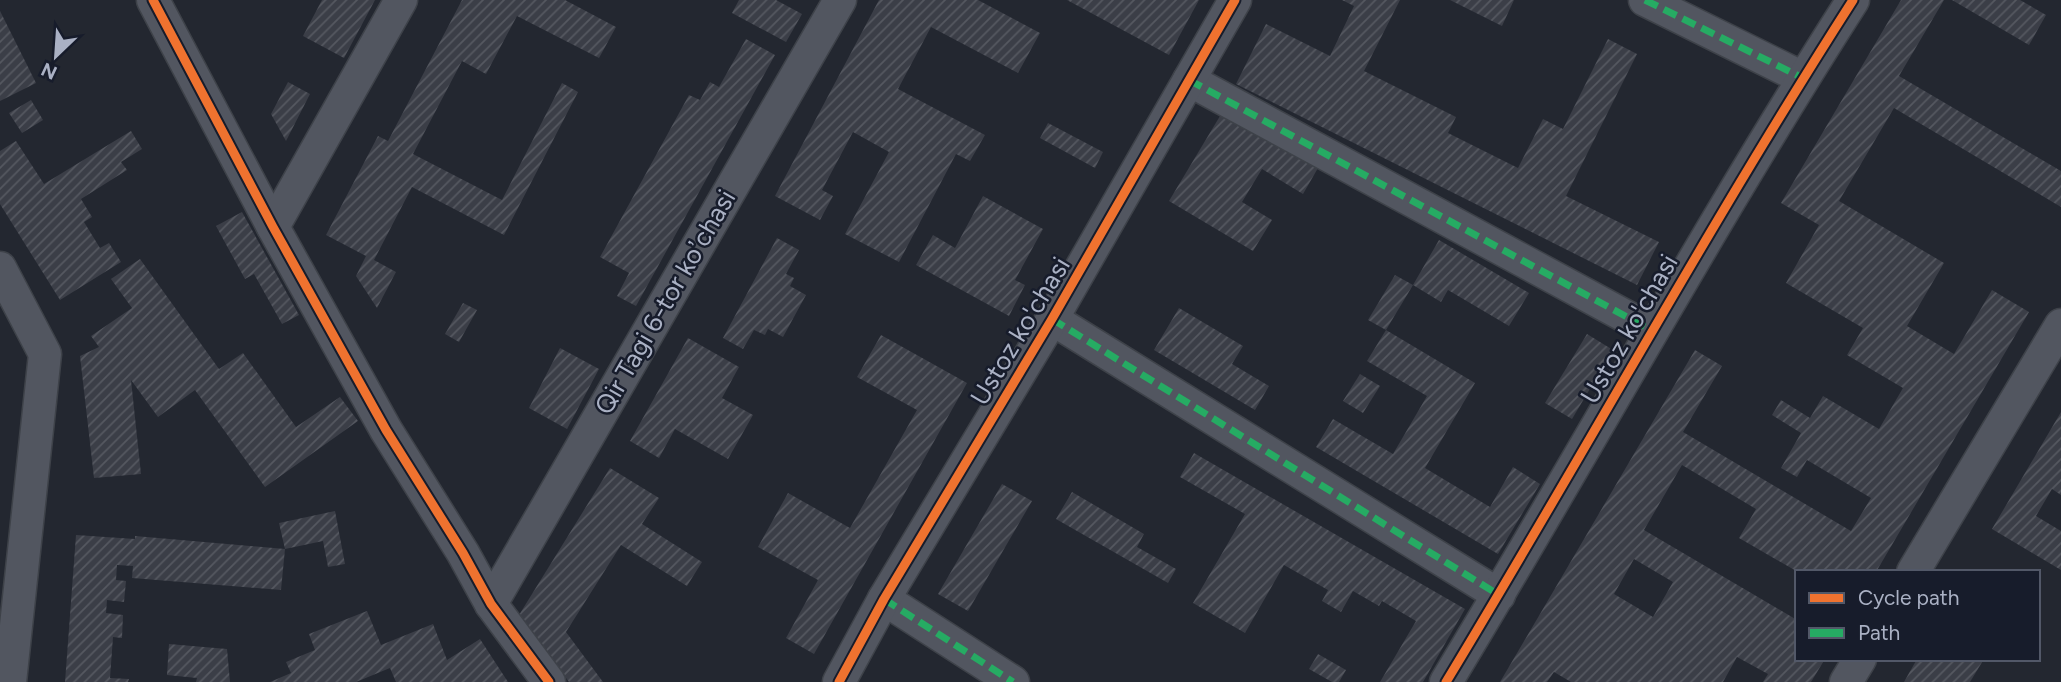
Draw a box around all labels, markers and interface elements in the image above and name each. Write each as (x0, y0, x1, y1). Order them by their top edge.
north arrow (21, 21, 91, 91)
text: N (38, 57, 61, 84)
street label: Qir Tagi 6-tor koʼchasi (588, 184, 742, 420)
street label: Ustoz ko'chasi (1573, 249, 1685, 409)
street label: Ustoz ko'chasi (963, 251, 1077, 411)
legend (1795, 570, 2040, 661)
text: Cycle path (1858, 585, 1959, 610)
text: Path (1858, 620, 1900, 645)

